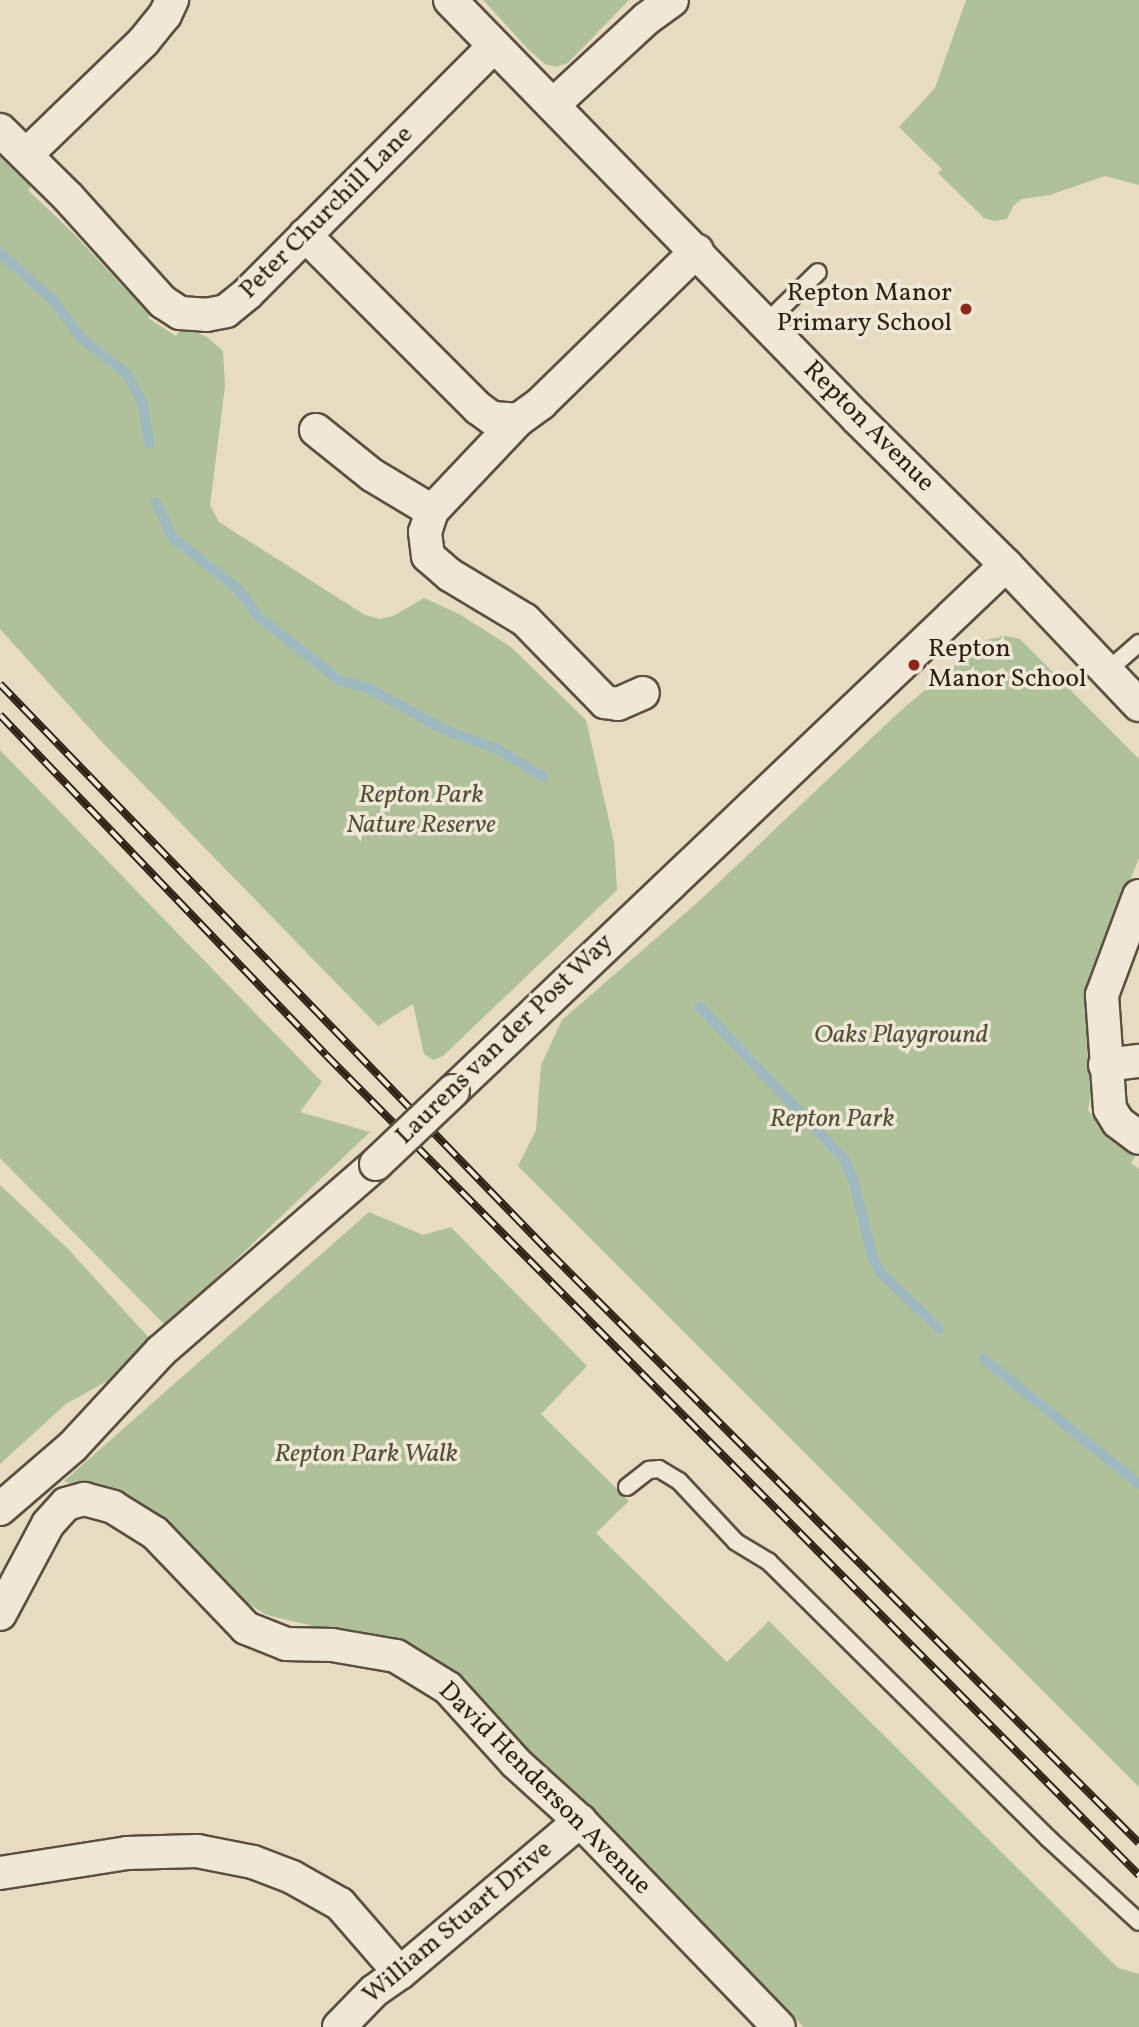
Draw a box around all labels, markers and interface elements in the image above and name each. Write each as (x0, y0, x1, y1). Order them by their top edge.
street label: Peter Churchill Lane (234, 120, 420, 306)
place label: Repton Manor Primary School (776, 278, 952, 340)
marker: Repton Manor Primary School (958, 301, 974, 317)
street label: Repton Avenue (796, 355, 940, 499)
place label: Repton Manor School (928, 634, 1087, 696)
marker: Repton Manor School (906, 657, 922, 673)
park label: Repton Park Nature Reserve (346, 780, 496, 842)
street label: Laurens van der Post Way (389, 927, 621, 1153)
park label: Oaks Playground (814, 1020, 988, 1052)
park label: Repton Park (770, 1104, 894, 1136)
park label: Repton Park Walk (274, 1439, 458, 1471)
street label: David Henderson Avenue (431, 1676, 657, 1902)
street label: William Stuart Drive (357, 1835, 559, 2011)

